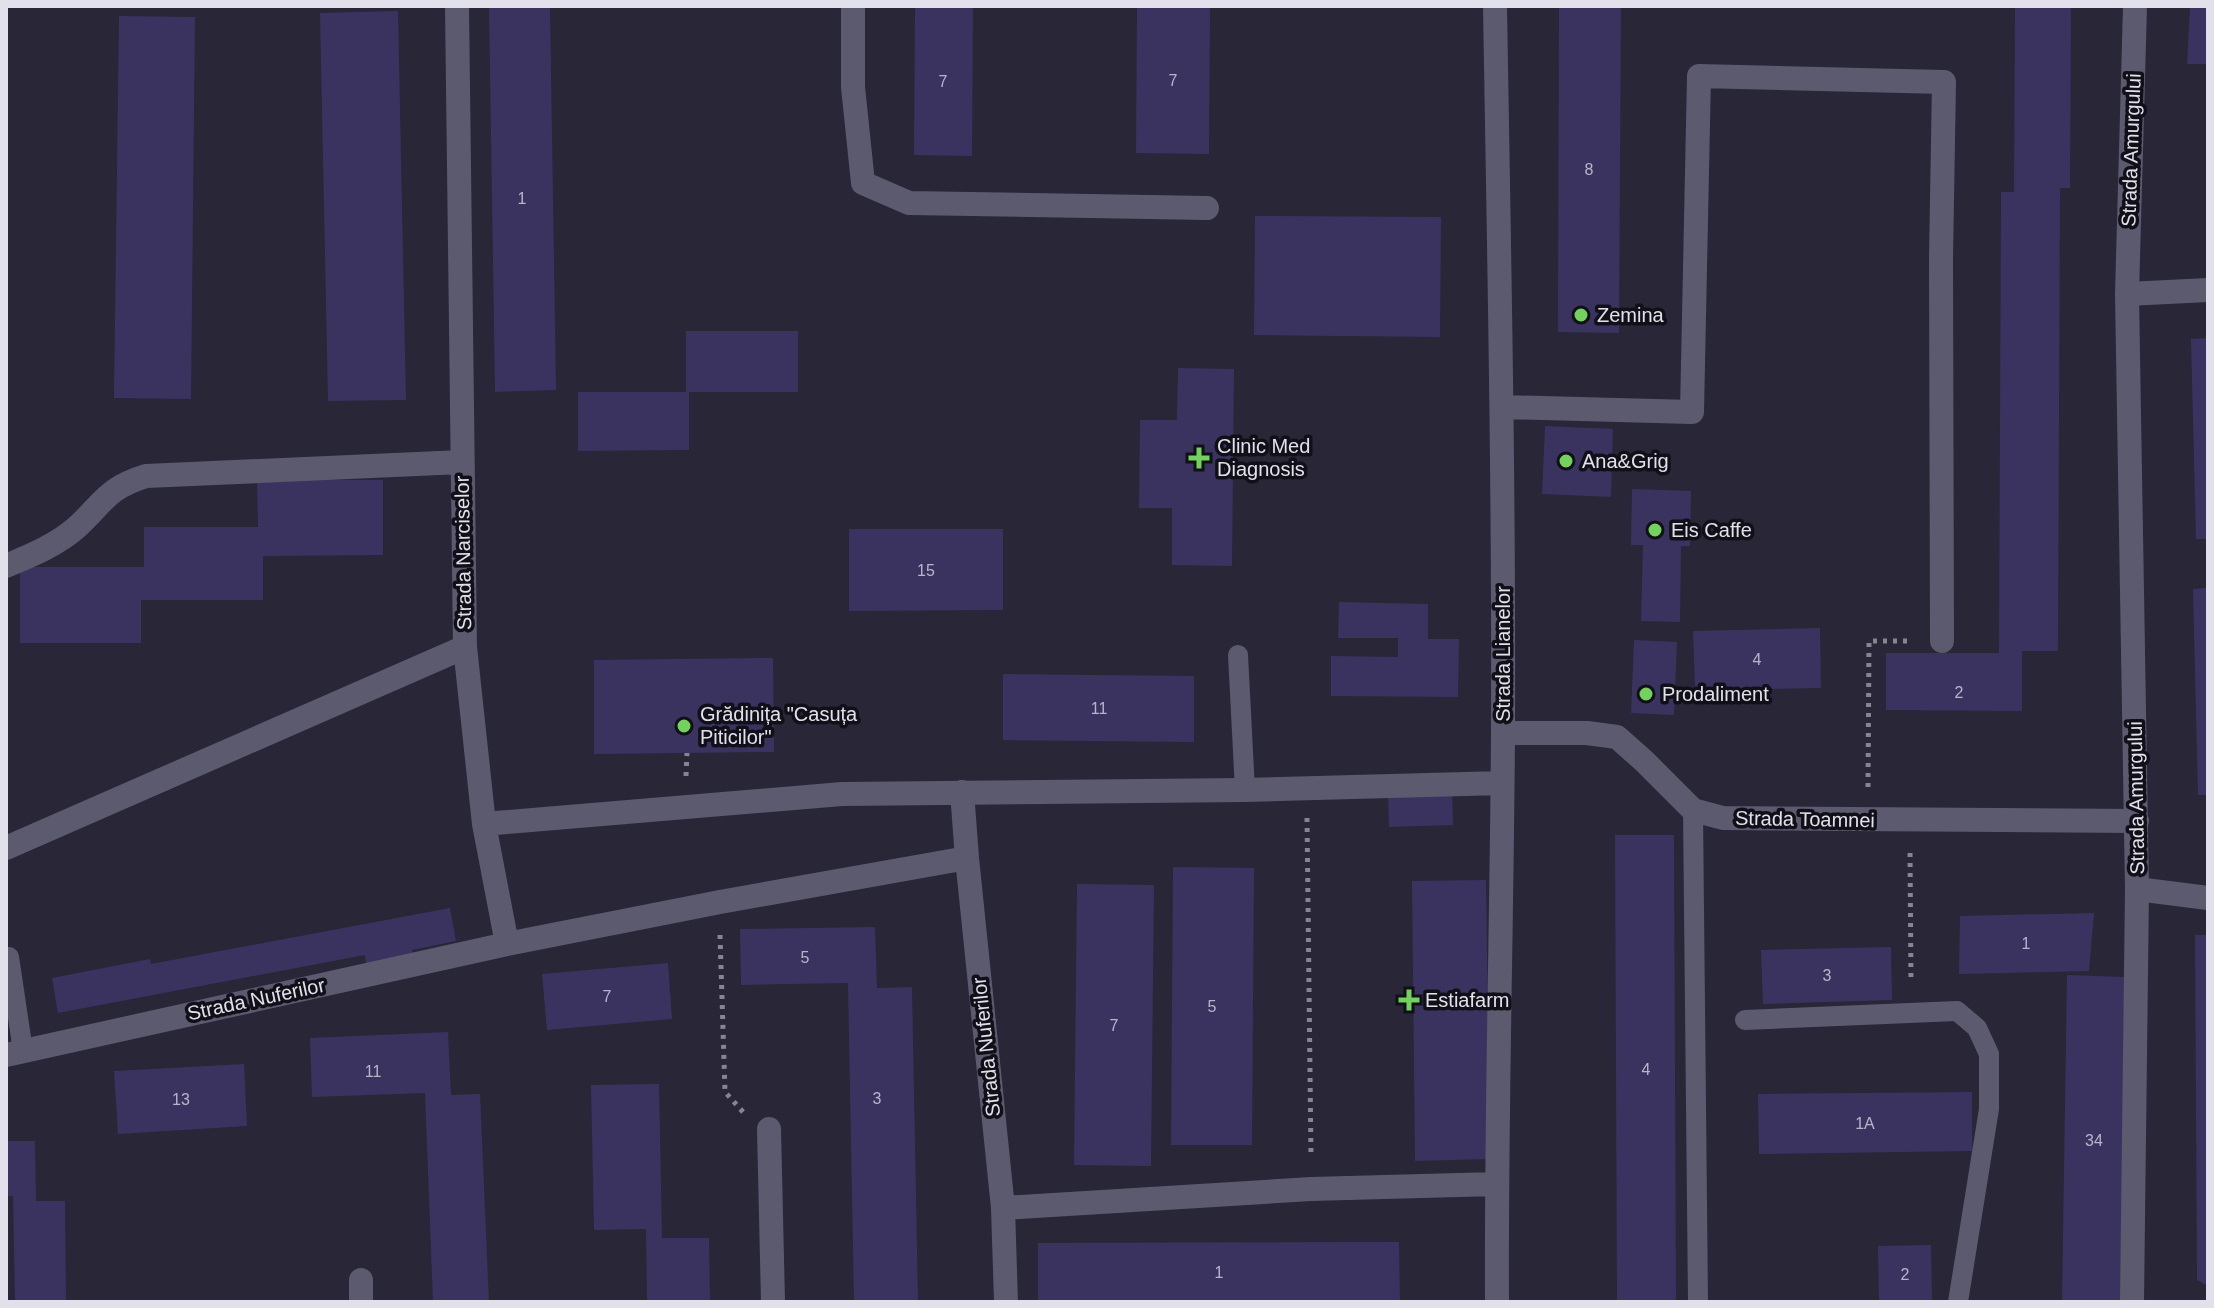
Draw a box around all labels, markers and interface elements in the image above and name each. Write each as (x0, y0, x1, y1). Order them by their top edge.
house number: 7 (1169, 72, 1178, 89)
house number: 7 (939, 73, 948, 90)
street label: Strada Amurgului (2117, 73, 2145, 227)
house number: 8 (1585, 161, 1594, 178)
house number: 1 (518, 190, 527, 207)
place label: Zemina (1597, 304, 1665, 326)
marker: Zemina (1572, 306, 1590, 324)
place label: Clinic Med Diagnosis (1217, 435, 1310, 480)
marker: Clinic Med Diagnosis (1188, 447, 1210, 469)
place label: Ana&Grig (1582, 450, 1669, 472)
marker: Ana&Grig (1557, 452, 1575, 470)
street label: Strada Narciselor (451, 475, 475, 630)
place label: Eis Caffe (1671, 519, 1752, 541)
marker: Eis Caffe (1646, 521, 1664, 539)
house number: 15 (917, 562, 935, 579)
street label: Strada Lianelor (1492, 586, 1514, 722)
house number: 4 (1753, 651, 1762, 668)
place label: Prodaliment (1662, 683, 1769, 705)
house number: 2 (1955, 684, 1964, 701)
marker: Prodaliment (1637, 685, 1655, 703)
house number: 11 (1091, 700, 1107, 717)
place label: Grădinița "Casuța Piticilor" (700, 703, 858, 748)
marker: Grădinița "Casuța Piticilor" (675, 717, 693, 735)
street label: Strada Amurgului (2124, 721, 2148, 875)
street label: Strada Toamnei (1735, 807, 1875, 831)
house number: 1 (2022, 935, 2031, 952)
house number: 5 (801, 949, 810, 966)
house number: 3 (1823, 967, 1832, 984)
street label: Strada Nuferilor (185, 974, 327, 1024)
street label: Strada Nuferilor (968, 976, 1004, 1118)
house number: 7 (603, 988, 612, 1005)
place label: Estiafarm (1425, 989, 1509, 1011)
marker: Estiafarm (1400, 991, 1418, 1009)
house number: 5 (1208, 998, 1217, 1015)
house number: 7 (1110, 1017, 1119, 1034)
house number: 4 (1642, 1061, 1651, 1078)
house number: 11 (365, 1063, 381, 1080)
house number: 3 (873, 1090, 882, 1107)
house number: 13 (172, 1091, 190, 1108)
house number: 1A (1855, 1115, 1875, 1132)
house number: 34 (2085, 1132, 2103, 1149)
house number: 1 (1215, 1264, 1224, 1281)
house number: 2 (1901, 1266, 1910, 1283)

